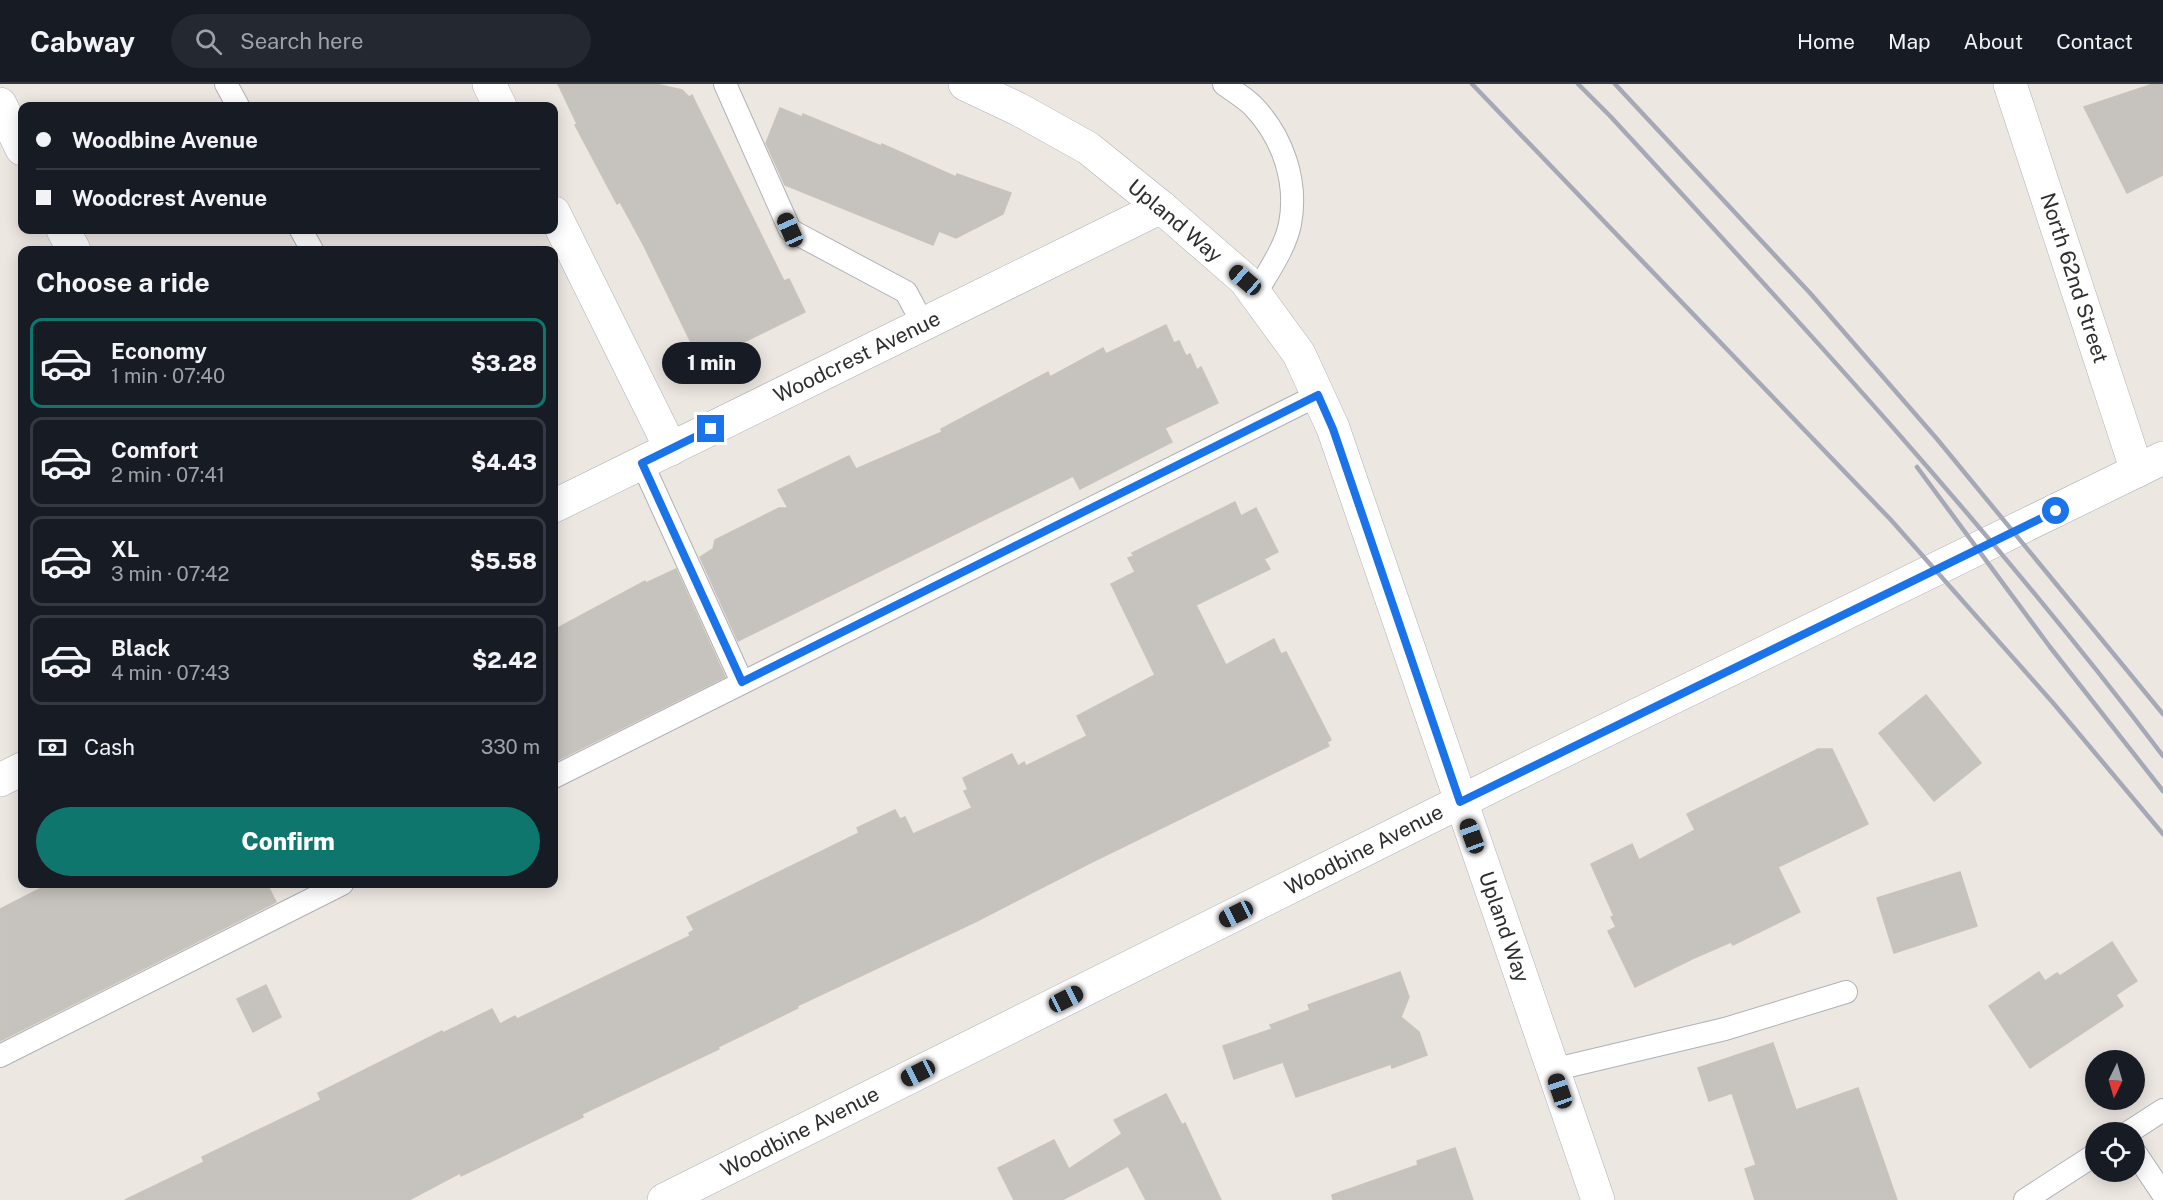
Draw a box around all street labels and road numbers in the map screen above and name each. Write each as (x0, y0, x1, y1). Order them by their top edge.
street label: Upland Way (1123, 174, 1228, 267)
street label: North 62nd Street (2035, 190, 2114, 366)
street label: Woodcrest Avenue (769, 305, 944, 408)
street label: Woodbine Avenue (1280, 799, 1447, 900)
street label: Upland Way (1474, 868, 1535, 986)
street label: Woodbine Avenue (716, 1081, 883, 1182)

